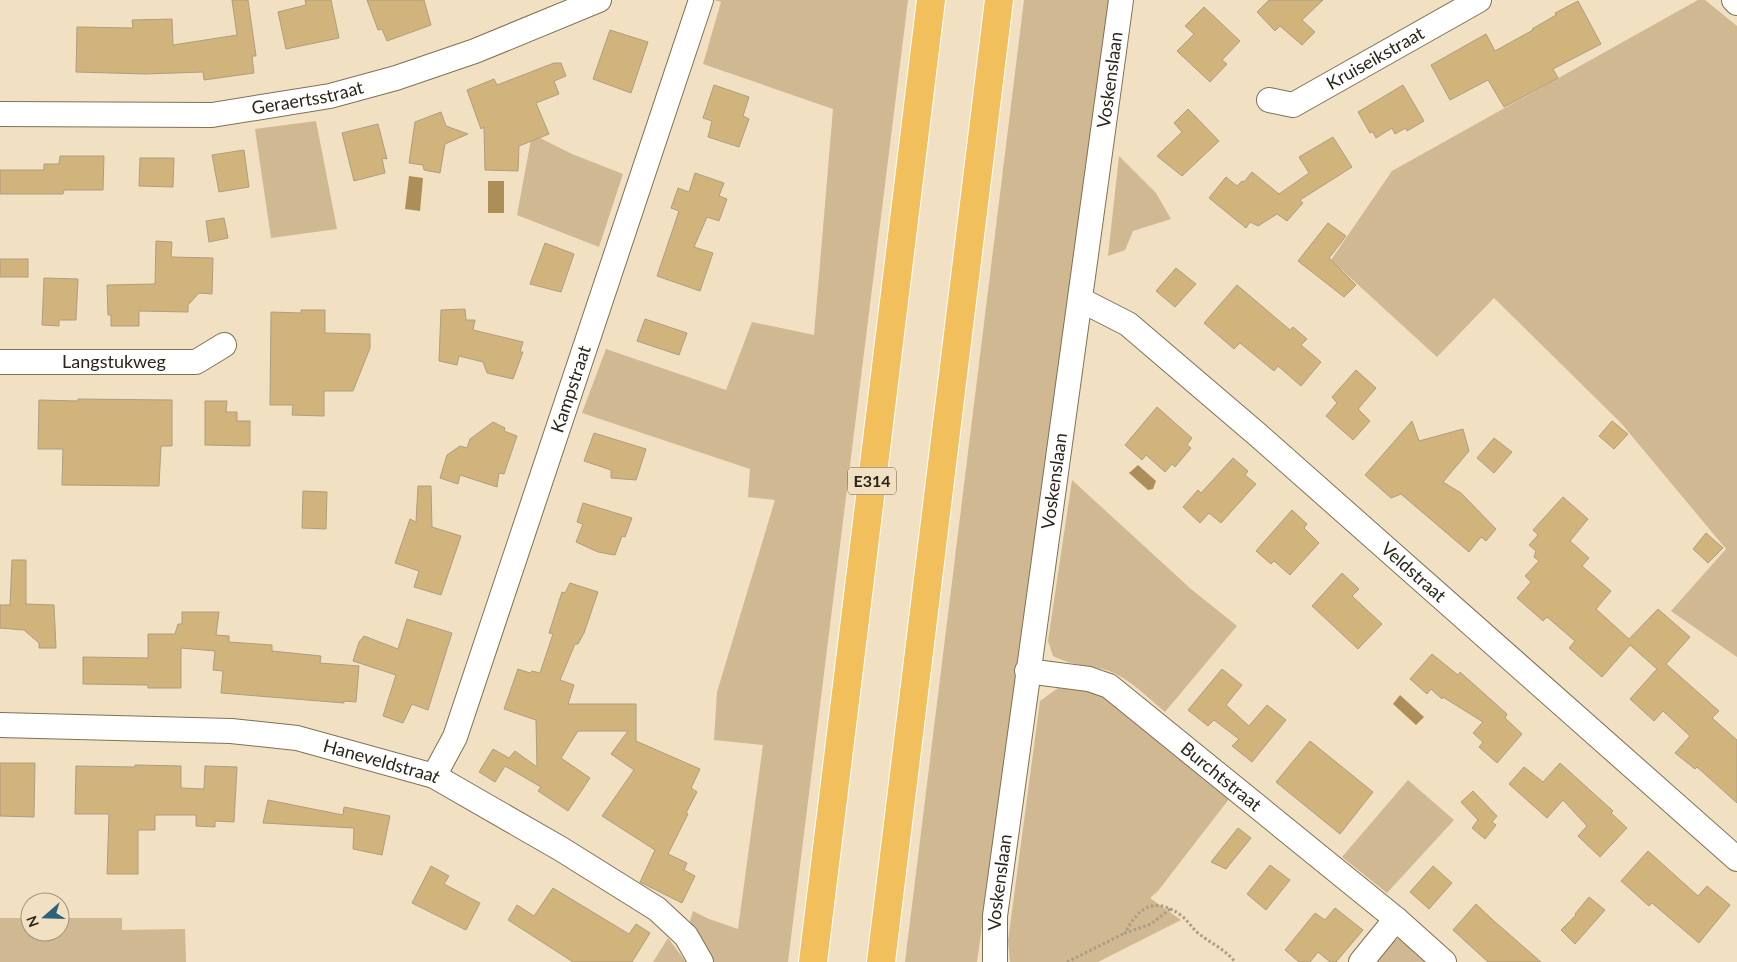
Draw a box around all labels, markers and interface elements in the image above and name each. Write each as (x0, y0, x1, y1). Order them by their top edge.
street label: Kruiseikstraat (1322, 21, 1428, 94)
street label: Voskenslaan (1092, 30, 1127, 129)
street label: Geraertsstraat (250, 75, 366, 118)
street label: Kampstraat (545, 342, 595, 435)
street label: Langstukweg (62, 350, 166, 372)
street label: Voskenslaan (1036, 431, 1071, 531)
road number: E314 (848, 468, 896, 494)
street label: Veldstraat (1377, 537, 1451, 607)
street label: Haneveldstraat (321, 734, 445, 788)
street label: Burchtstraat (1177, 737, 1267, 816)
street label: Voskenslaan (983, 833, 1016, 931)
north arrow (20, 892, 70, 942)
text: N (22, 914, 42, 930)

